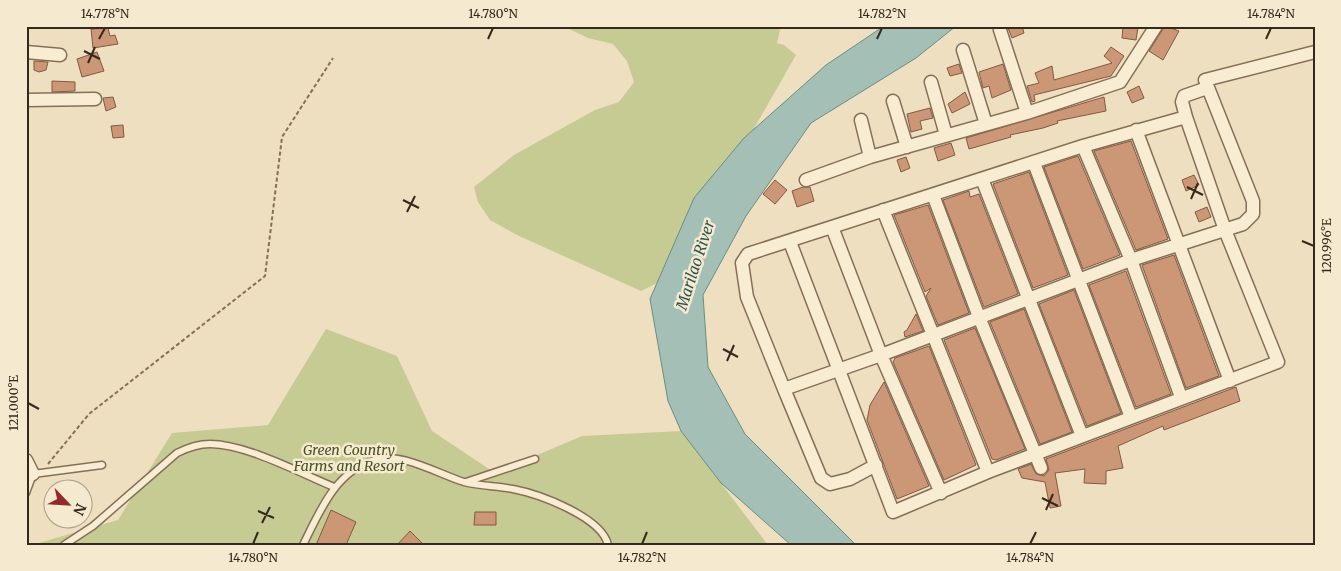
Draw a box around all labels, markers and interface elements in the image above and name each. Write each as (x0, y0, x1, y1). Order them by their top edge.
text: 14.778°N (81, 6, 130, 21)
text: 14.780°N (468, 6, 518, 21)
text: 14.782°N (858, 6, 907, 21)
text: 14.784°N (1247, 6, 1296, 21)
water label: Marilao River (671, 217, 719, 313)
text: 120.996°E (1319, 218, 1334, 273)
text: 121.000°E (6, 375, 21, 431)
park label: Green Country Farms and Resort (293, 441, 404, 475)
north arrow (42, 478, 92, 528)
text: N (69, 501, 90, 518)
text: 14.780°N (228, 550, 278, 565)
text: 14.782°N (618, 550, 667, 565)
text: 14.784°N (1006, 550, 1055, 565)

